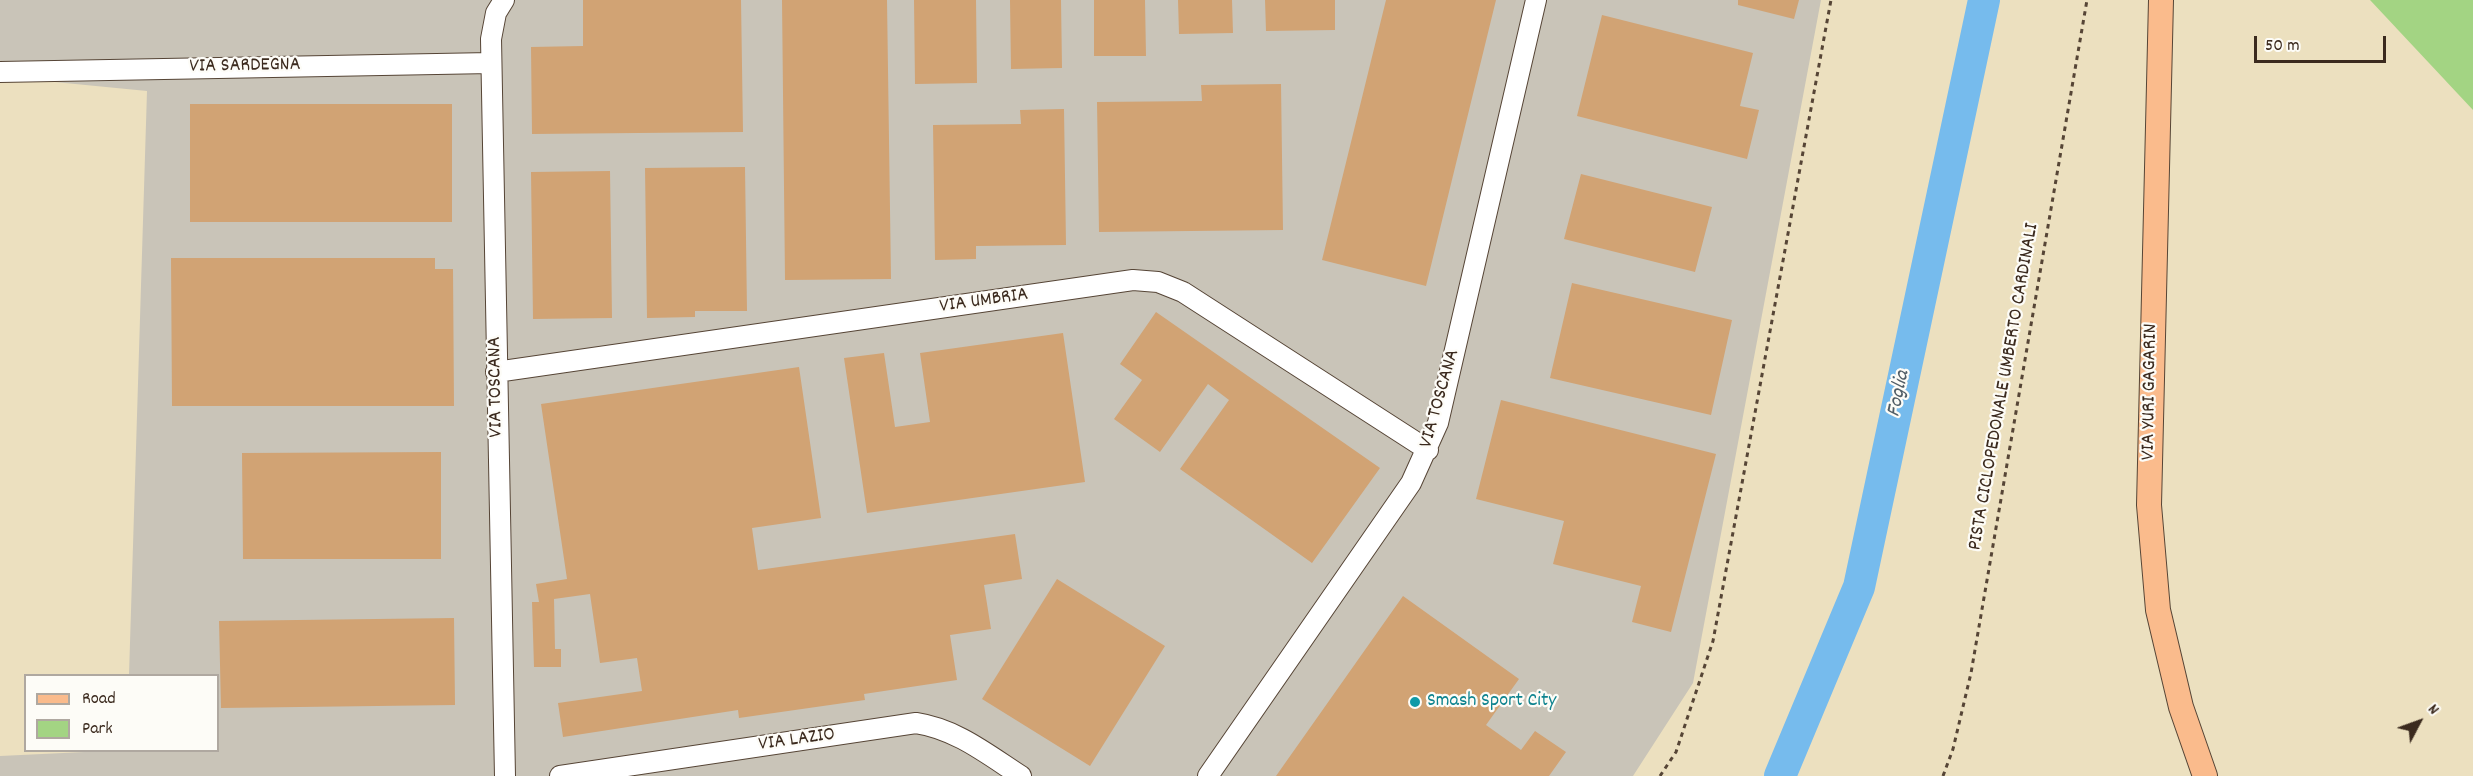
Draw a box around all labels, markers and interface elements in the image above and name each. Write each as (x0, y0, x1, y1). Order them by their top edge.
scale bar (2257, 24, 2389, 62)
text: 50 m (2265, 34, 2300, 59)
street label: VIA SARDEGNA (189, 54, 301, 80)
street label: PISTA CICLOPEDONALE UMBERTO CARDINALI (1964, 222, 2046, 552)
street label: VIA UMBRIA (938, 284, 1030, 320)
street label: VIA YURI GAGARIN (2138, 323, 2164, 461)
street label: VIA TOSCANA (484, 336, 510, 438)
street label: VIA TOSCANA (1416, 347, 1466, 451)
water label: Foglia (1883, 369, 1917, 419)
legend (24, 674, 219, 752)
text: Road (82, 687, 116, 712)
place label: Smash Sport City (1427, 690, 1556, 714)
north arrow (2389, 692, 2449, 752)
marker: Smash Sport City (1408, 695, 1422, 709)
text: N (2422, 699, 2444, 720)
text: Park (82, 717, 113, 742)
street label: VIA LAZIO (757, 724, 837, 758)

